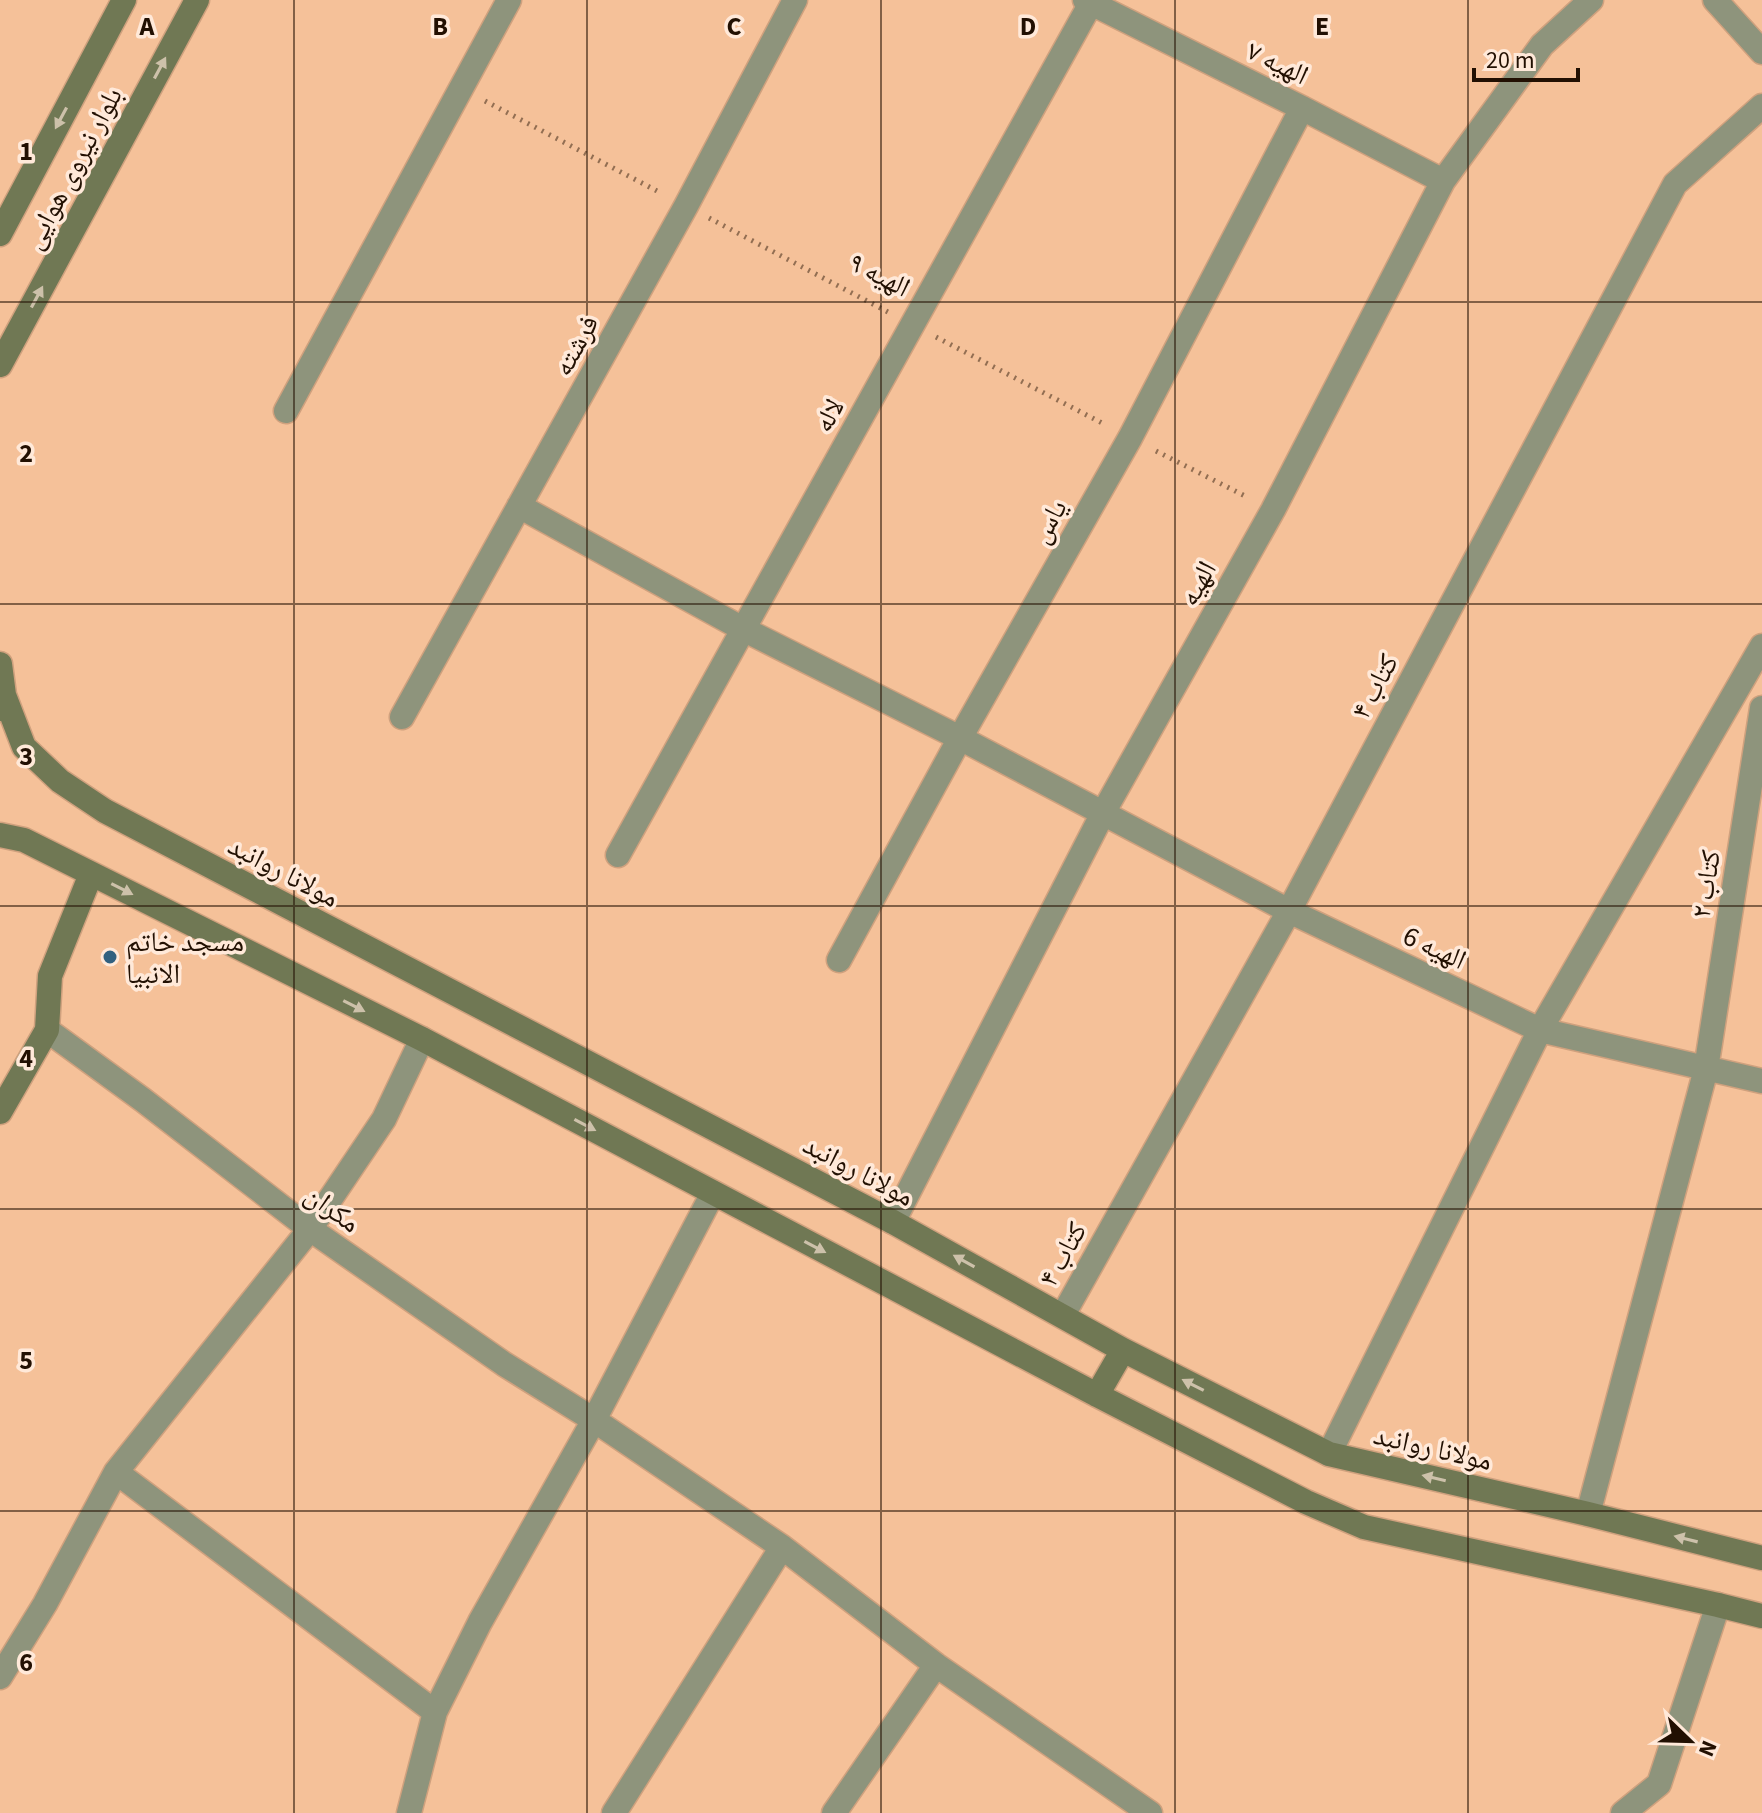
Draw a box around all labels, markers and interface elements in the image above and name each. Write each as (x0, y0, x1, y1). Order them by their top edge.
text: A (139, 8, 156, 45)
text: B (432, 8, 448, 45)
text: C (726, 8, 742, 45)
text: D (1020, 8, 1036, 45)
text: E (1315, 8, 1329, 45)
street label: الهیه ۷ (1240, 31, 1315, 95)
scale bar (1474, 32, 1578, 82)
text: 20 m (1486, 43, 1535, 78)
one-way arrow (154, 56, 167, 79)
street label: بلوار نیروی هوایی (13, 80, 132, 257)
one-way arrow (55, 107, 68, 130)
text: 1 (19, 133, 33, 170)
street label: الهیه ۹ (842, 243, 917, 307)
one-way arrow (30, 285, 44, 308)
street label: فرشته (543, 308, 609, 383)
street label: لاله (803, 391, 854, 440)
text: 2 (19, 435, 33, 472)
street label: یاس (1020, 492, 1077, 551)
street label: الهیه (1169, 554, 1227, 613)
street label: کتاب ۴ (1341, 646, 1409, 726)
text: 3 (19, 738, 33, 775)
street label: مولانا روانبد (221, 826, 346, 918)
street label: کتاب ۲ (1681, 847, 1731, 921)
one-way arrow (110, 883, 133, 896)
street label: الهیه 6 (1396, 916, 1473, 980)
place label: مسجد خاتم الانبیا (126, 922, 244, 994)
marker: مسجد خاتم الانبیا (101, 948, 119, 966)
one-way arrow (343, 999, 366, 1012)
text: 4 (19, 1040, 33, 1077)
one-way arrow (574, 1118, 596, 1132)
street label: مولانا روانبد (796, 1125, 921, 1217)
street label: مکران (296, 1175, 368, 1243)
street label: کتاب ۴ (1029, 1214, 1097, 1294)
one-way arrow (804, 1239, 826, 1253)
one-way arrow (953, 1254, 976, 1268)
text: 5 (19, 1342, 33, 1379)
one-way arrow (1181, 1379, 1204, 1392)
street label: مولانا روانبد (1370, 1415, 1496, 1481)
one-way arrow (1421, 1472, 1446, 1484)
one-way arrow (1674, 1532, 1699, 1544)
text: 6 (19, 1644, 33, 1681)
north arrow (1650, 1701, 1730, 1781)
text: N (1690, 1735, 1725, 1761)

